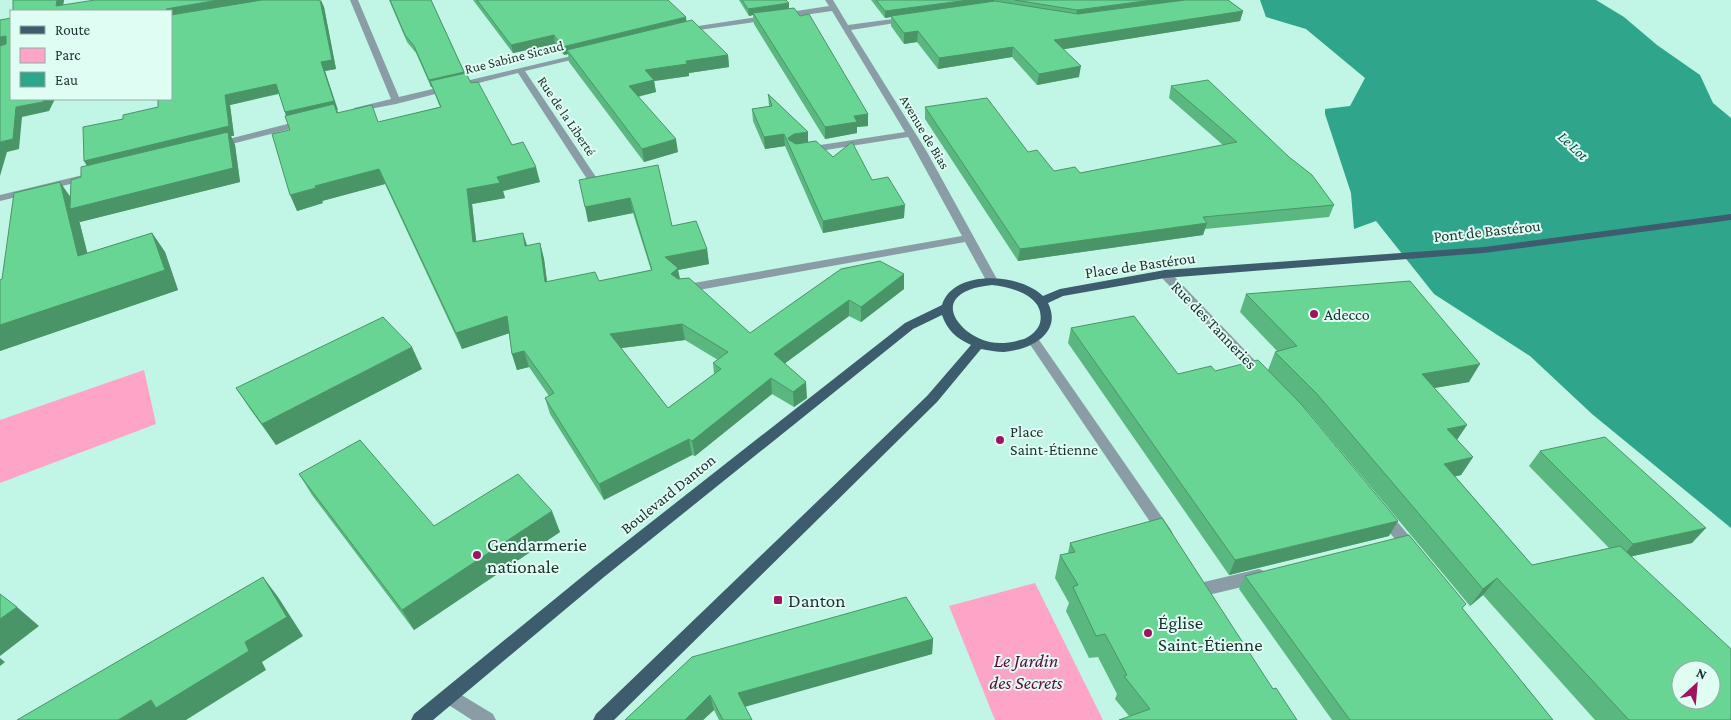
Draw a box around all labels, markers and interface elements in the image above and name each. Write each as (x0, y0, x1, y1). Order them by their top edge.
legend (10, 10, 172, 100)
text: Route (55, 22, 90, 38)
street label: Rue Sabine Sicaud (463, 37, 566, 77)
text: Parc (55, 47, 81, 63)
text: Eau (55, 72, 78, 88)
street label: Rue de la Liberté (535, 73, 599, 159)
street label: Avenue de Bias (897, 92, 953, 172)
water label: Le Lot (1555, 128, 1591, 164)
street label: Pont de Bastérou (1433, 217, 1542, 245)
street label: Place de Bastérou (1084, 249, 1197, 281)
street label: Rue des Tanneries (1168, 278, 1260, 372)
place label: Adecco (1324, 306, 1370, 323)
marker: Adecco (1308, 308, 1320, 320)
place label: Place Saint-Étienne (1010, 423, 1098, 458)
marker: Place Saint-Étienne (994, 434, 1006, 446)
street label: Boulevard Danton (618, 451, 719, 537)
place label: Gendarmerie nationale (487, 534, 587, 577)
marker: Gendarmerie nationale (471, 549, 483, 561)
place label: Danton (788, 590, 845, 611)
marker: Danton (772, 594, 784, 606)
place label: Église Saint-Étienne (1158, 612, 1263, 655)
marker: Église Saint-Étienne (1142, 627, 1154, 639)
park label: Le Jardin des Secrets (989, 650, 1063, 693)
north arrow (1671, 660, 1721, 710)
text: N (1694, 664, 1710, 683)

